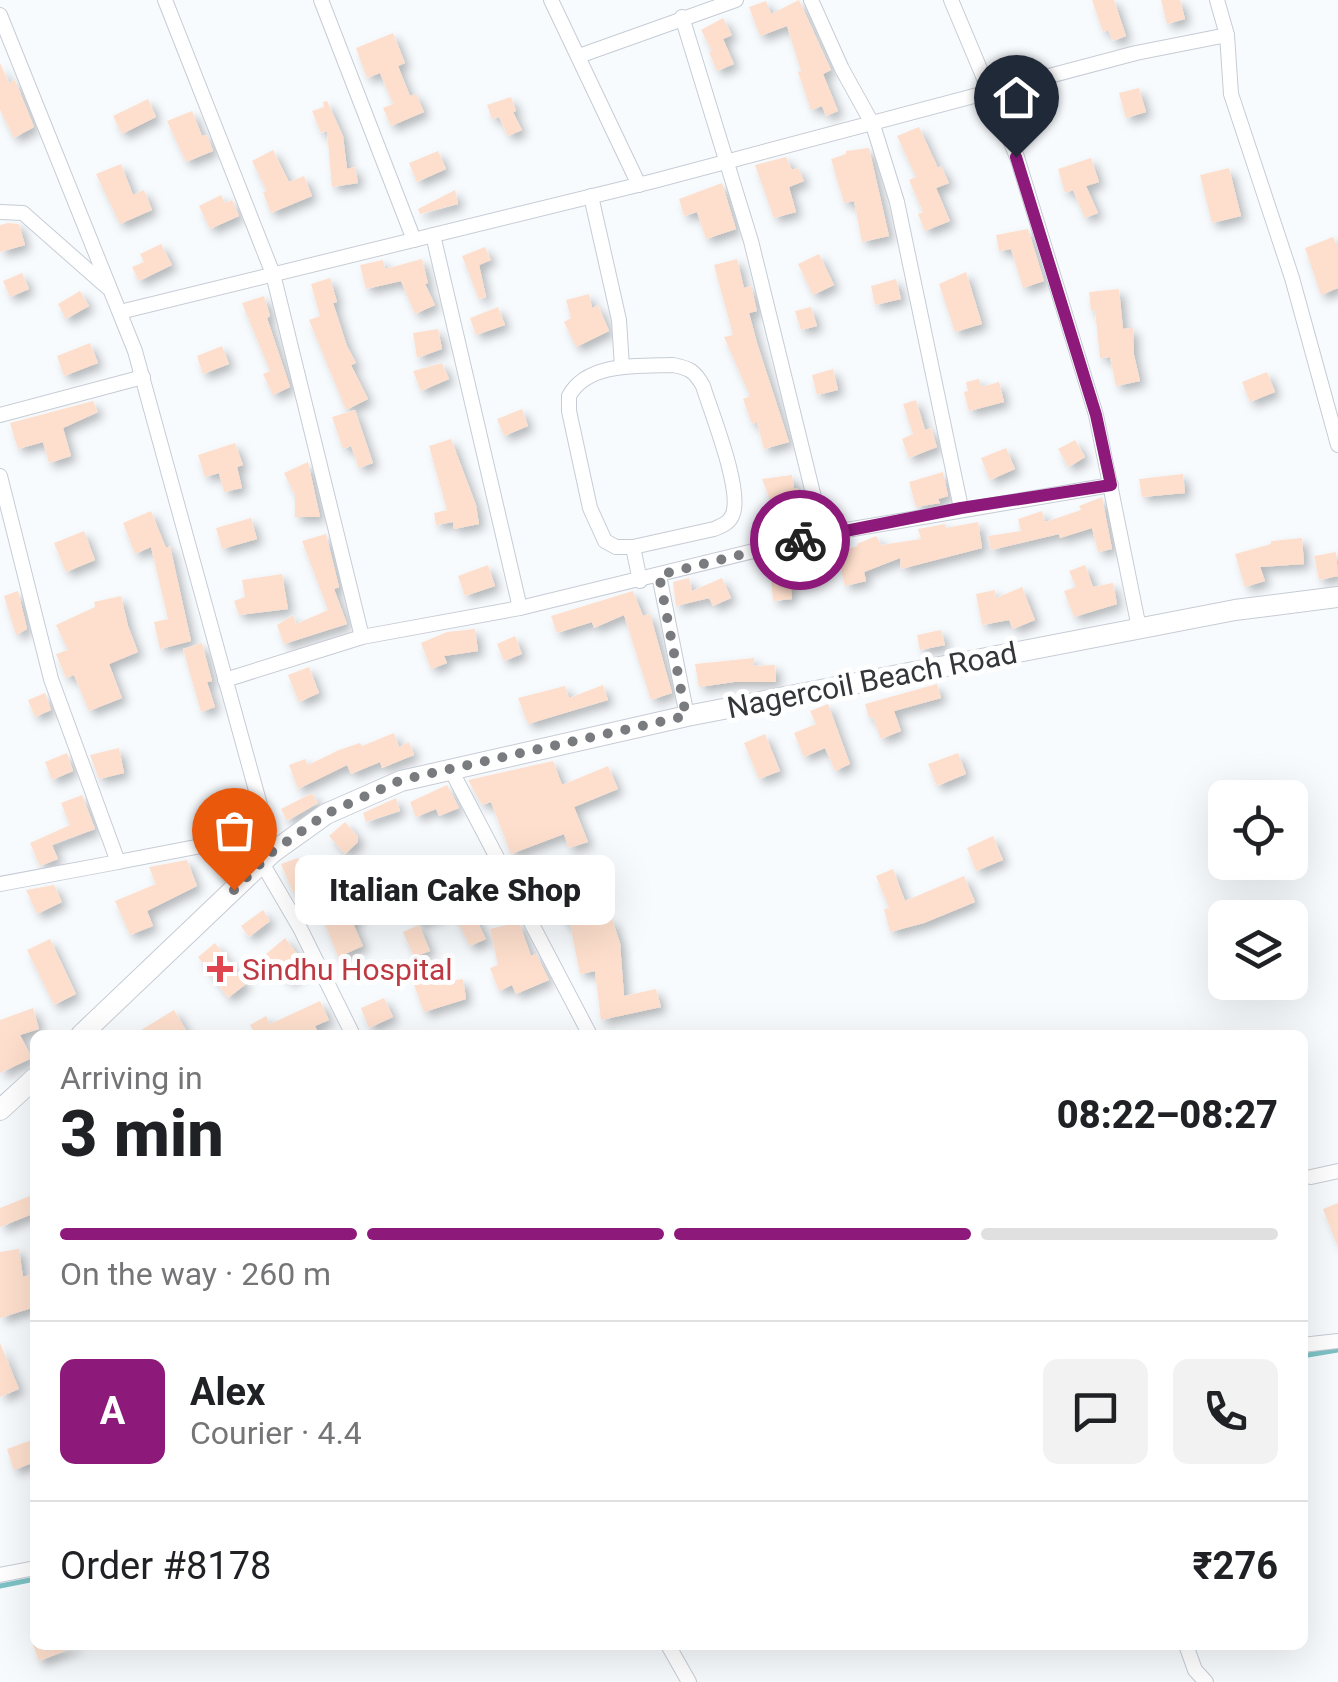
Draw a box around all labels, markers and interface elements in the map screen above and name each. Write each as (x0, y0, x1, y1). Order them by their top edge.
pin (974, 55, 1059, 158)
icon: home (989, 70, 1044, 125)
courier (750, 490, 850, 590)
icon: bike (773, 513, 828, 568)
street label: Nagercoil Beach Road (724, 635, 1020, 725)
map controls (1208, 780, 1308, 1000)
button: locate (1208, 780, 1308, 880)
pin (192, 788, 277, 891)
icon: bag (207, 803, 262, 858)
callout: Italian Cake Shop (294, 855, 614, 925)
text: Italian Cake Shop (329, 871, 581, 909)
button: layers (1208, 900, 1308, 1000)
place label: Sindhu Hospital (242, 952, 453, 987)
marker: Sindhu Hospital (207, 956, 233, 982)
text: Arriving in (60, 1059, 203, 1097)
text: 08:22–08:27 (1057, 1093, 1278, 1137)
text: 3 min (60, 1096, 224, 1172)
text: On the way · 260 m (60, 1255, 331, 1293)
button: chat (1043, 1359, 1148, 1464)
button: phone (1173, 1359, 1278, 1464)
text: Alex (190, 1370, 265, 1414)
text: A (100, 1389, 125, 1433)
text: Courier · 4.4 (190, 1414, 362, 1452)
text: Order #8178 (60, 1544, 271, 1588)
text: ₹276 (1193, 1544, 1278, 1588)

